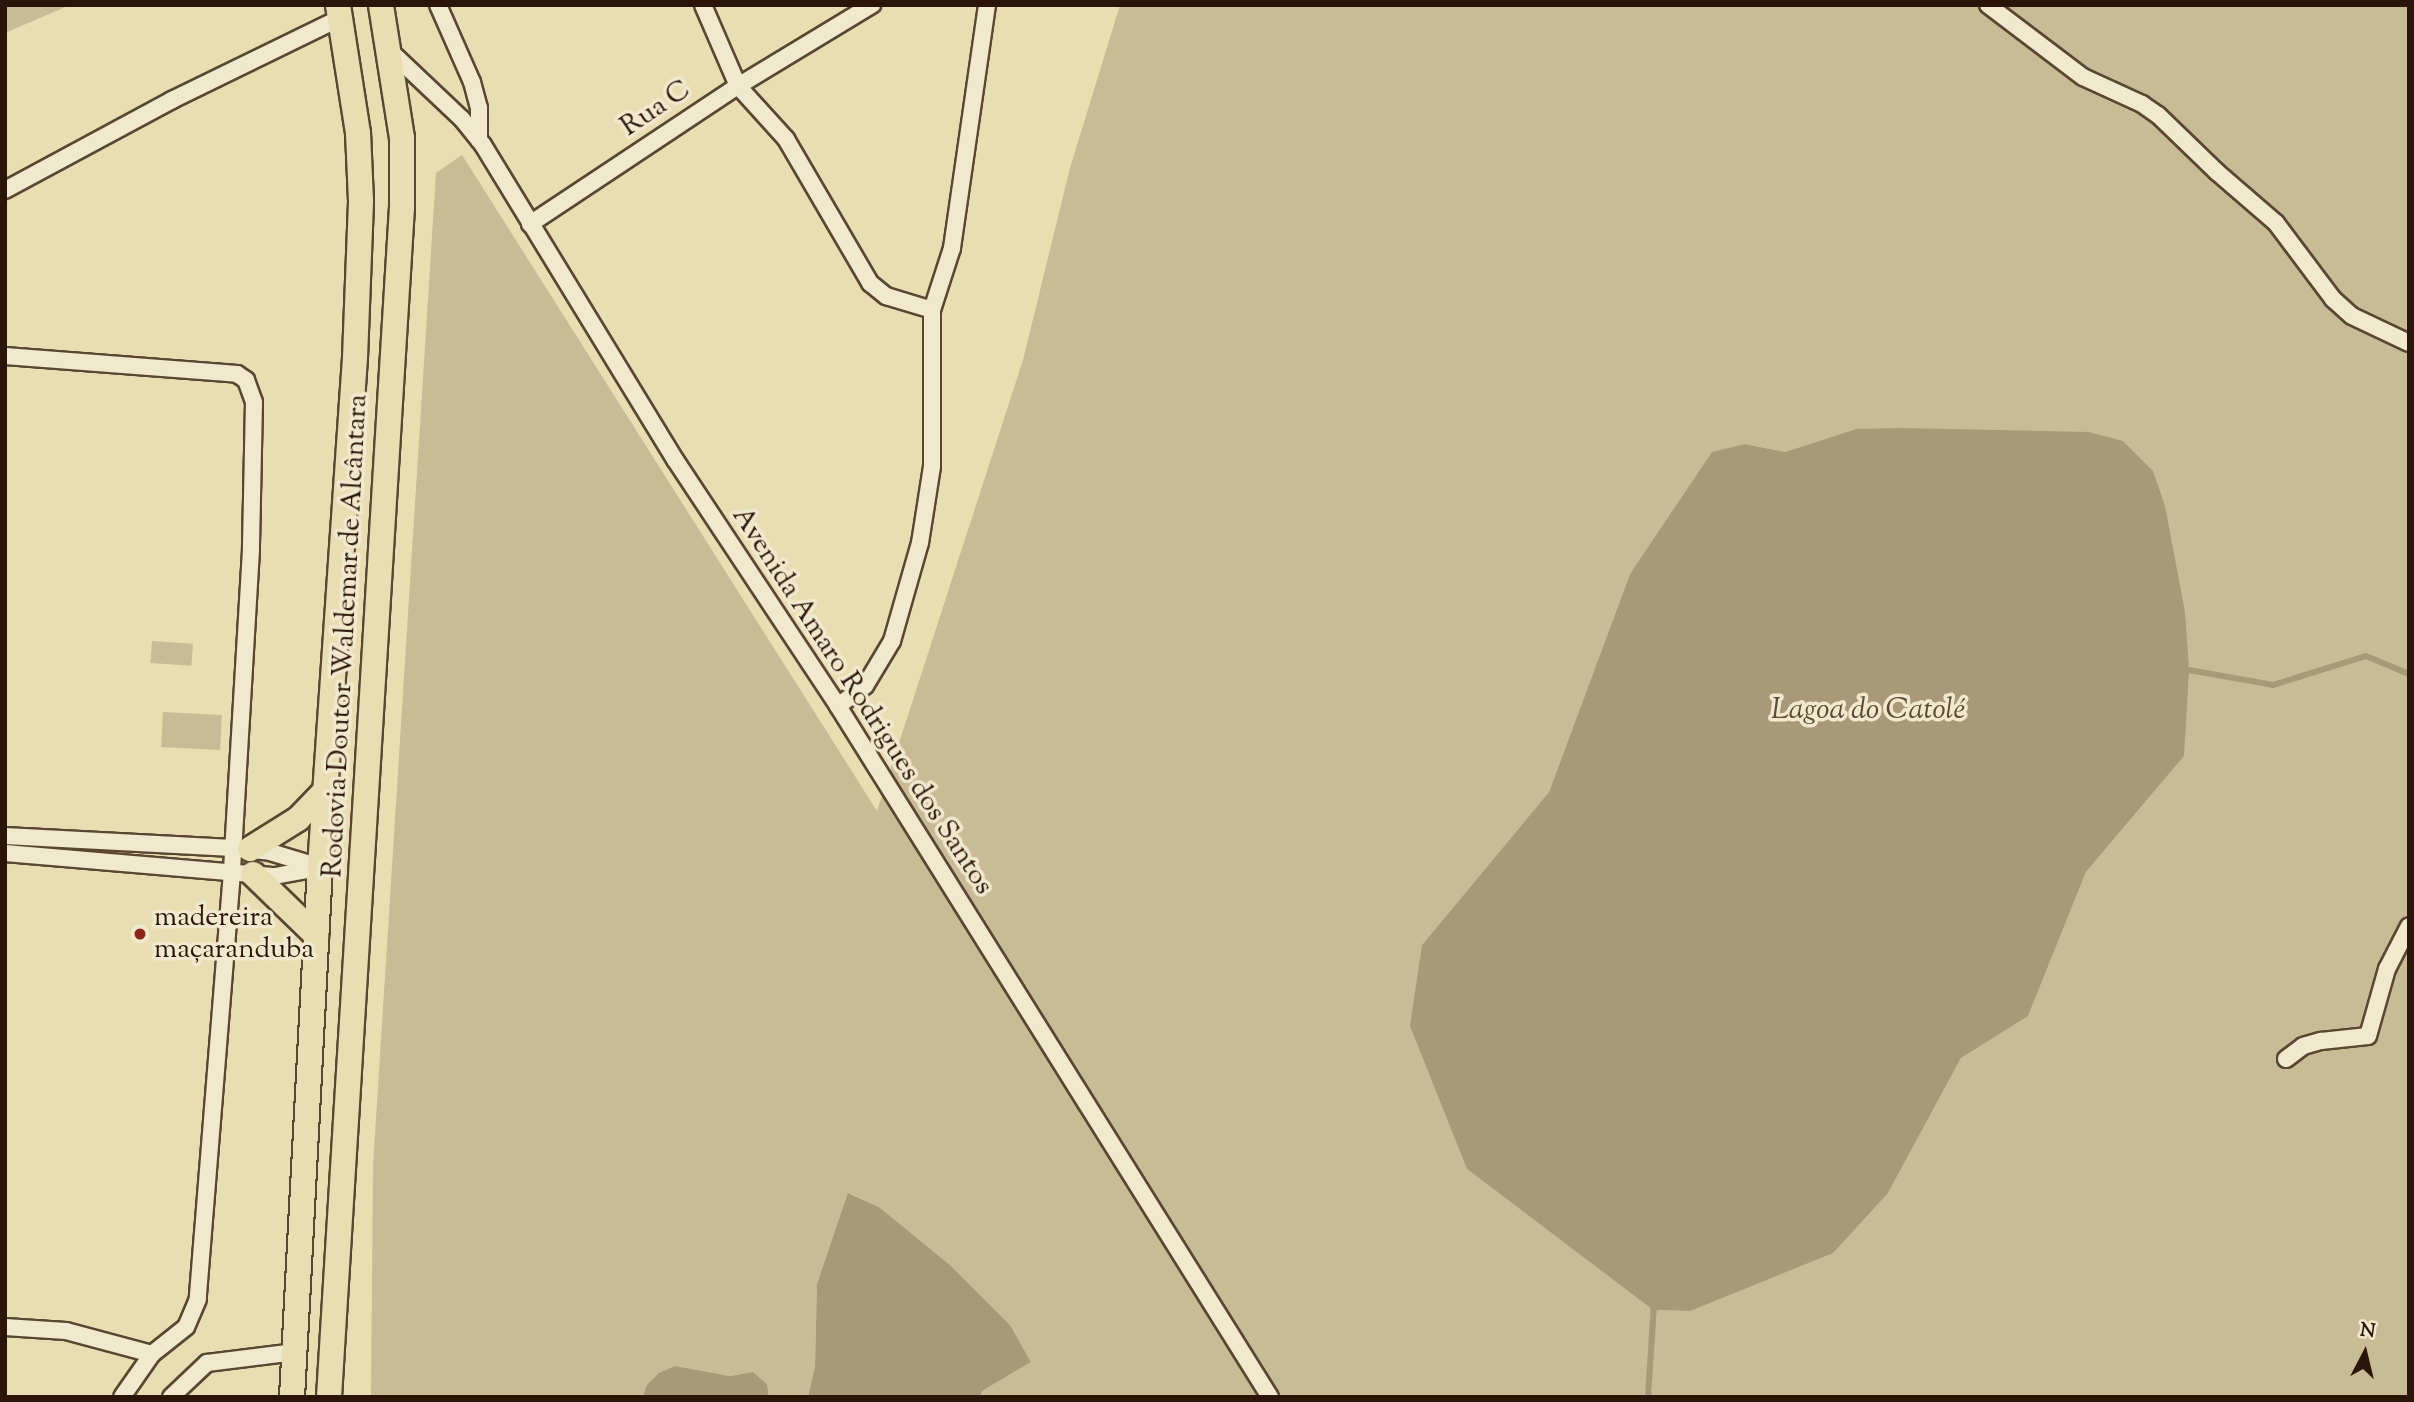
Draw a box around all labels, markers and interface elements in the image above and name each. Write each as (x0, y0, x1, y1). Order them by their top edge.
street label: Rua C (615, 74, 697, 144)
street label: Rodovia Doutor Waldemar de Alcântara (317, 394, 375, 878)
street label: Avenida Amaro Rodrigues dos Santos (724, 501, 1000, 901)
water label: Lagoa do Catolé (1771, 693, 1965, 729)
place label: madereira maçaranduba (154, 901, 314, 967)
marker: madereira maçaranduba (132, 926, 148, 942)
text: N (2358, 1317, 2377, 1346)
north arrow (2330, 1318, 2400, 1388)

